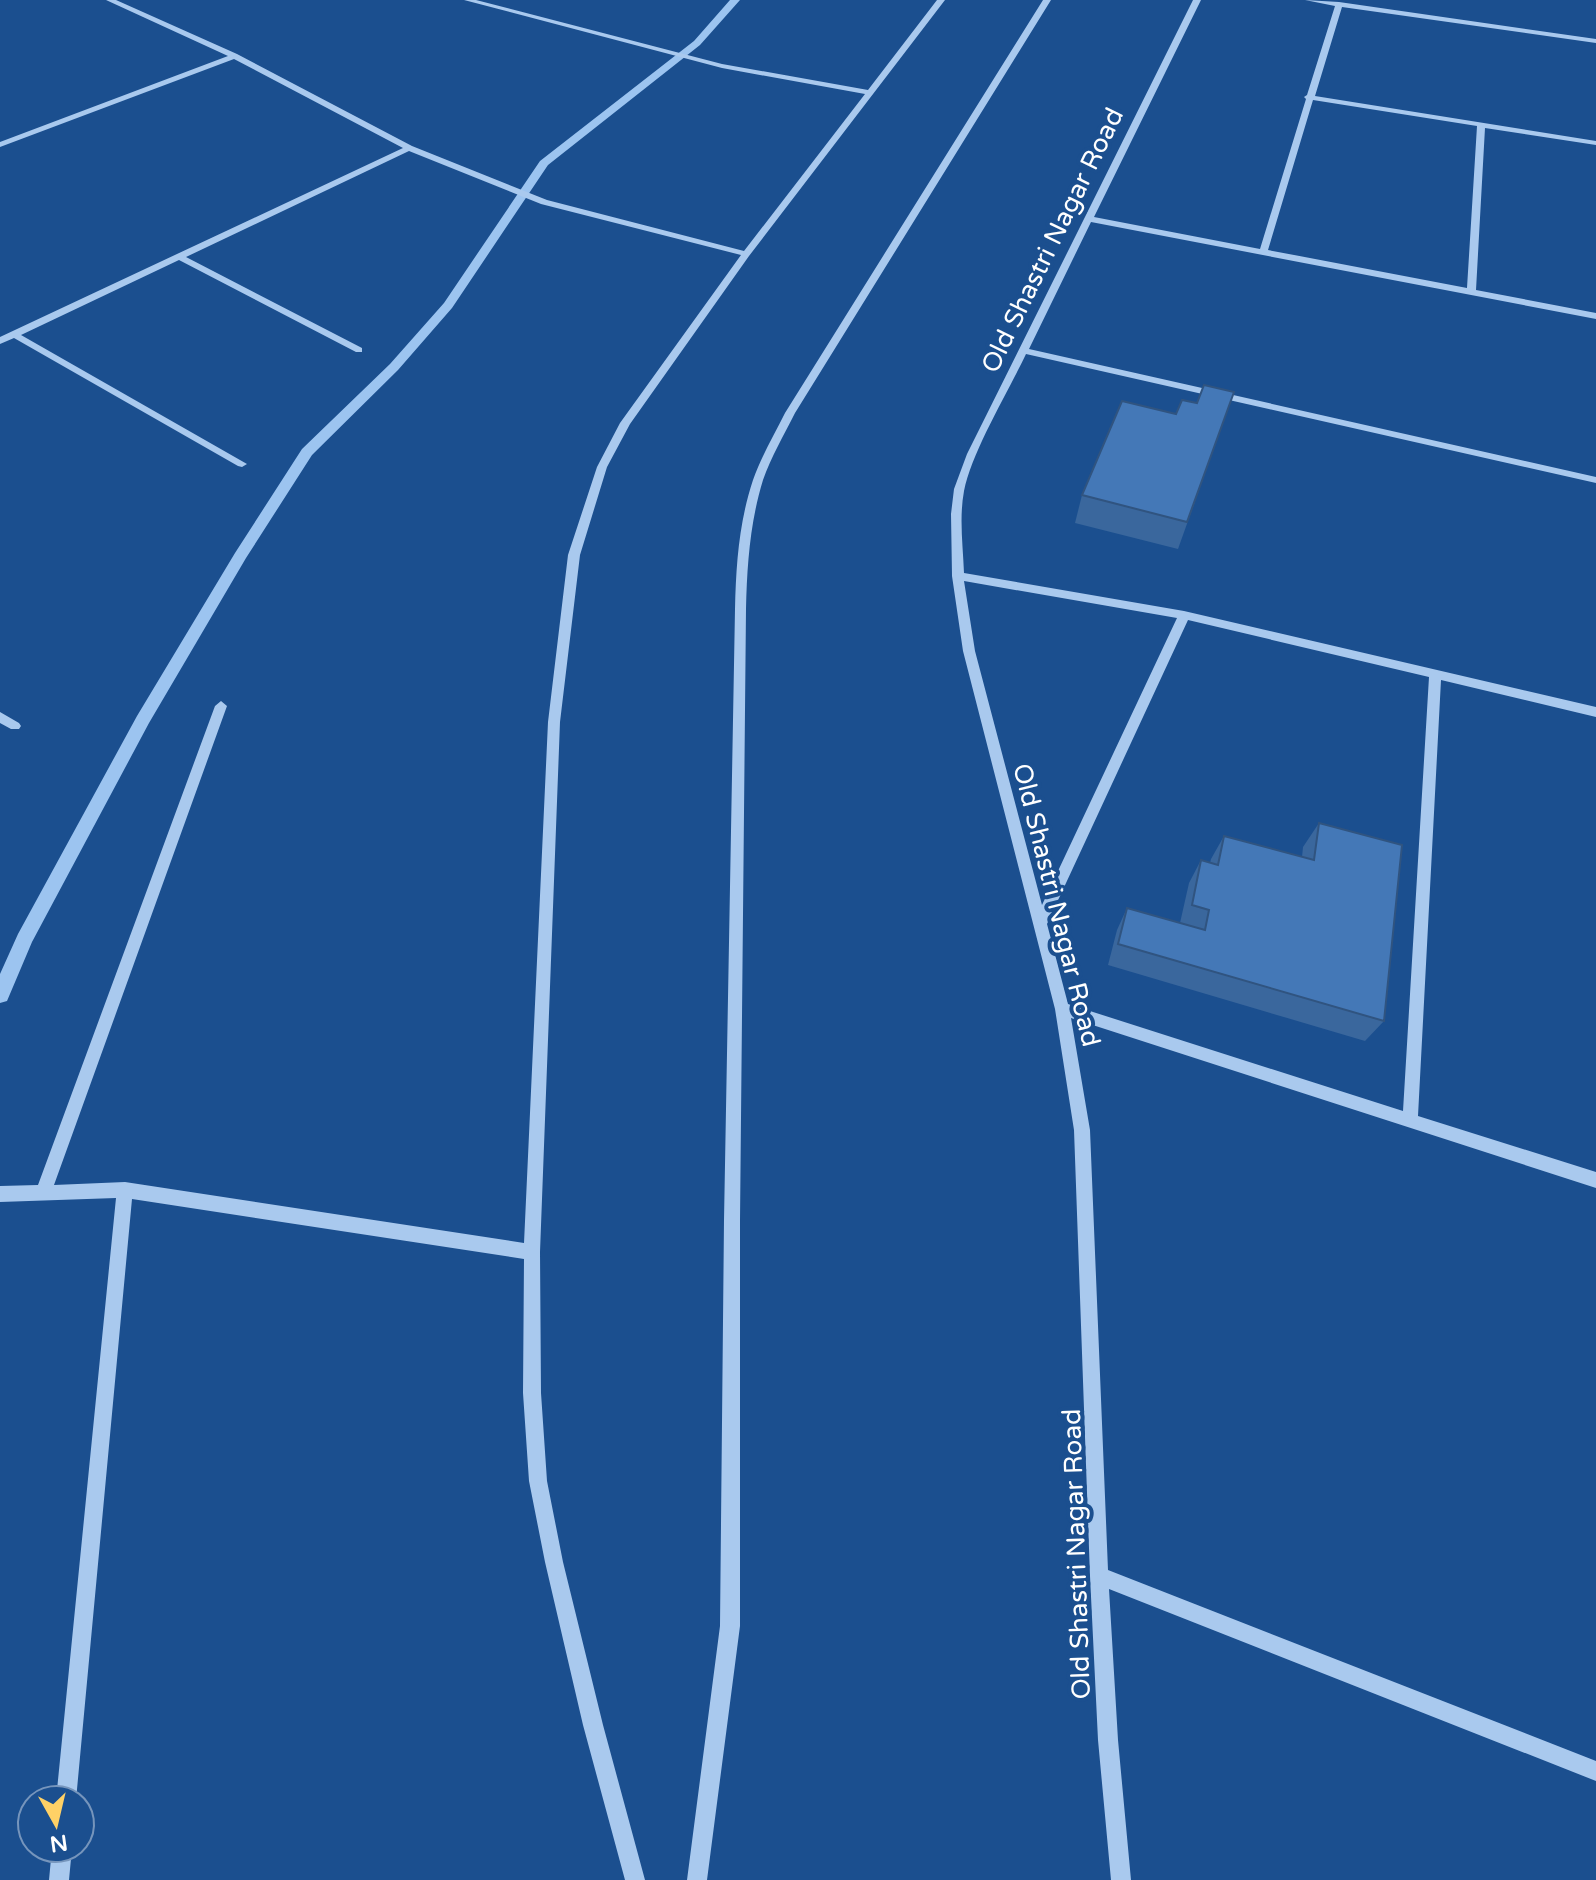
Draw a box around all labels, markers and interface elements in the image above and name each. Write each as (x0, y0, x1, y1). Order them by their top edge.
street label: Old Shastri Nagar Road (975, 103, 1130, 378)
street label: Old Shastri Nagar Road (1006, 760, 1107, 1050)
street label: Old Shastri Nagar Road (1056, 1408, 1097, 1700)
north arrow (16, 1784, 96, 1864)
text: N (48, 1829, 69, 1857)

